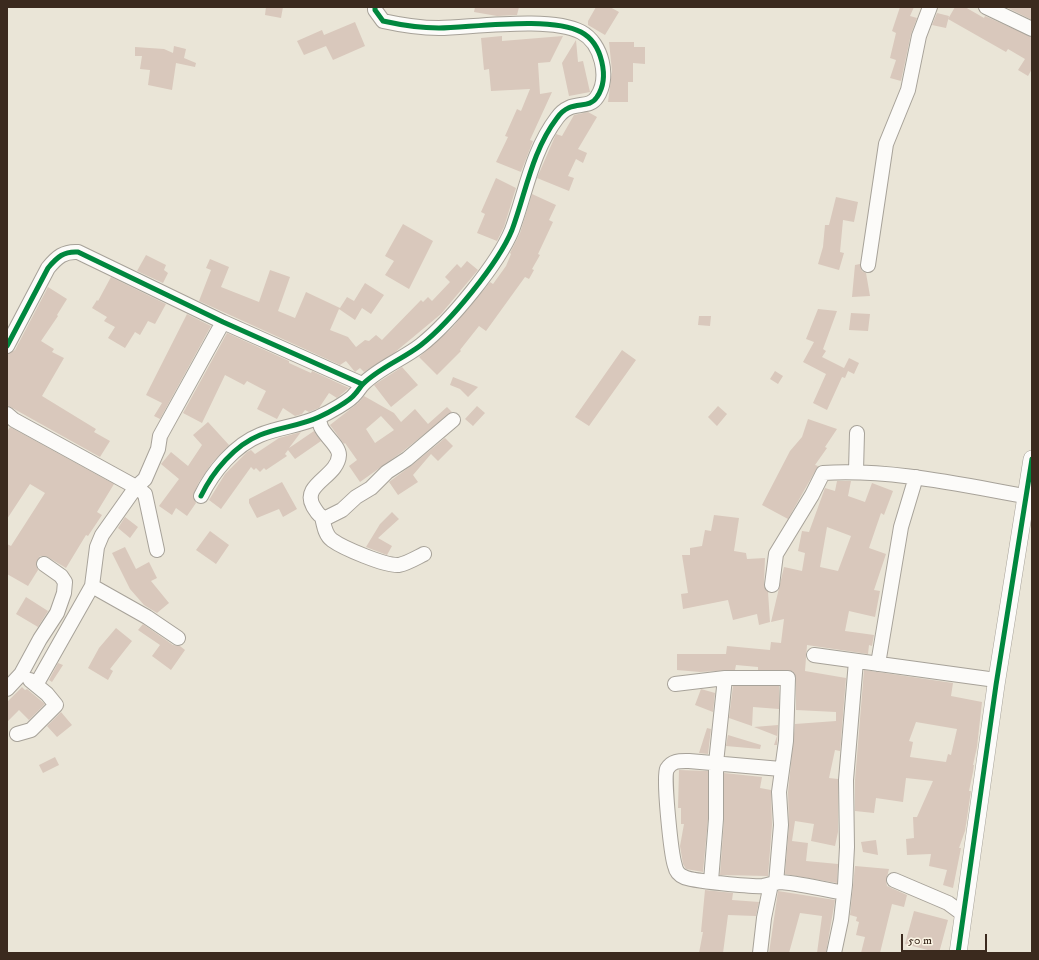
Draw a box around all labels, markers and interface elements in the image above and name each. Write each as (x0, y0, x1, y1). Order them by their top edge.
scale bar (903, 926, 989, 952)
text: 50 m (908, 933, 932, 948)

